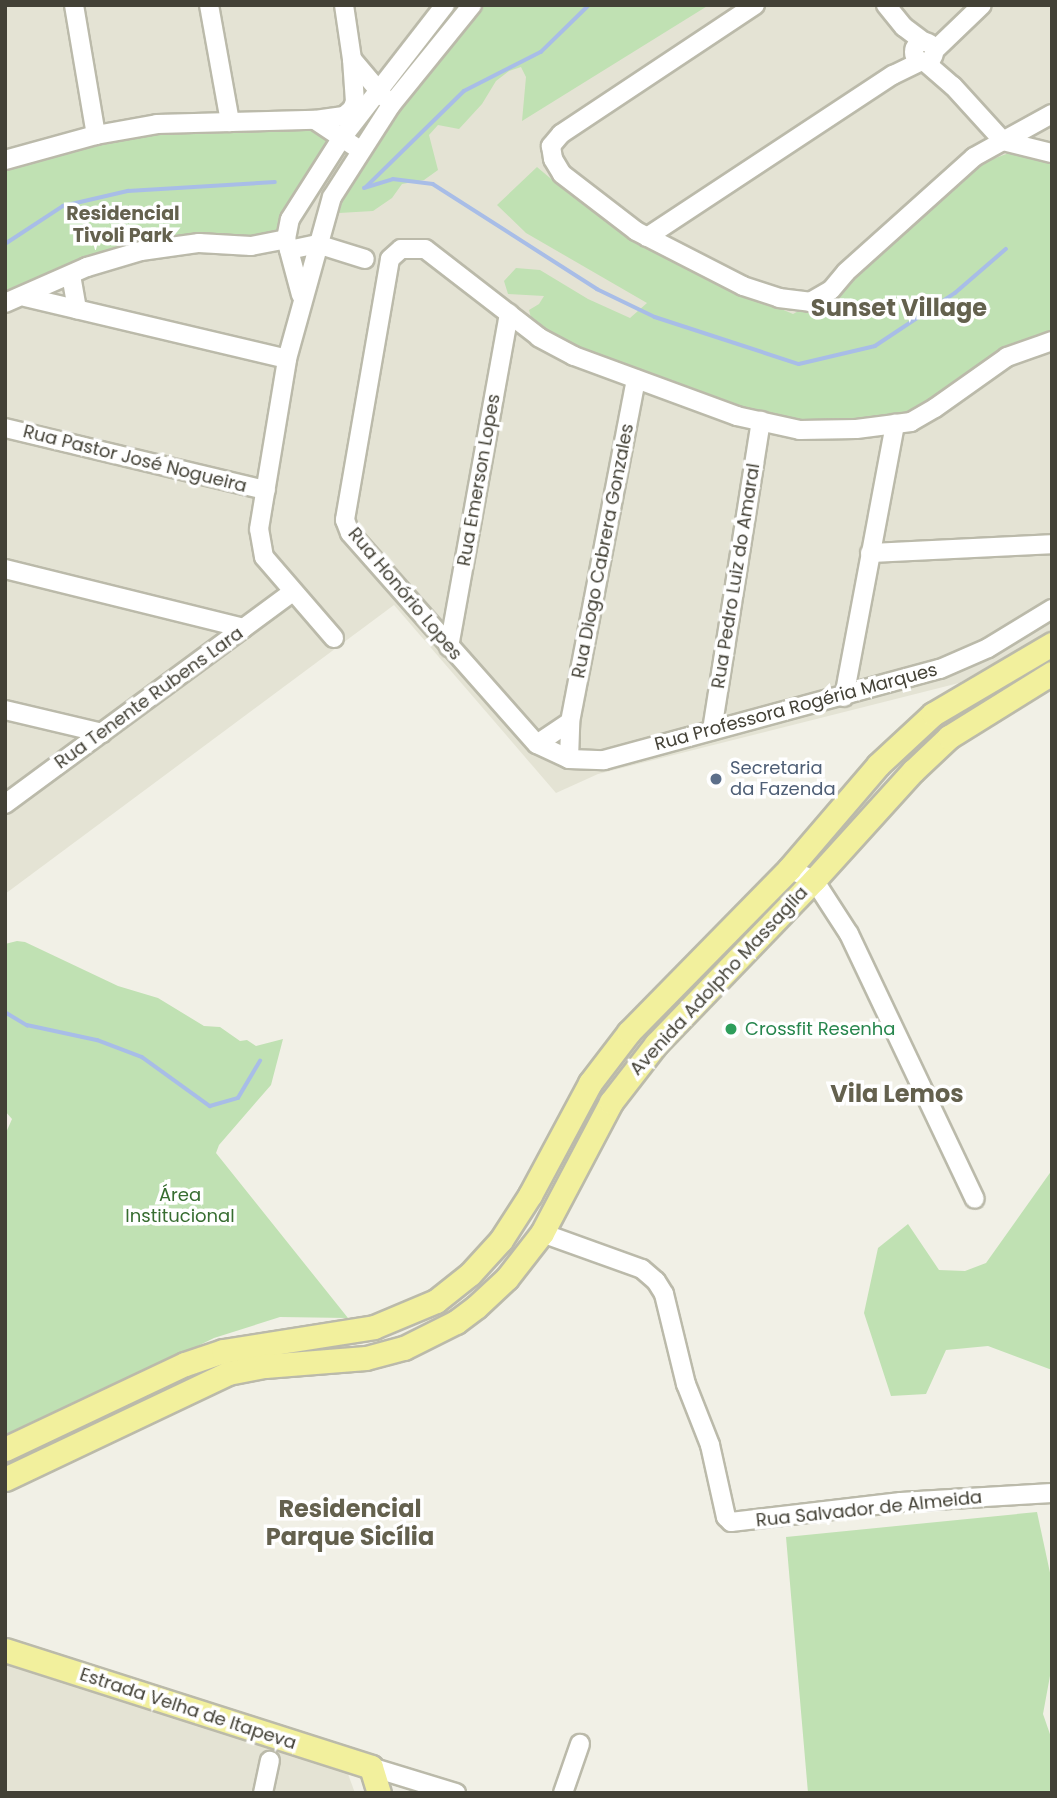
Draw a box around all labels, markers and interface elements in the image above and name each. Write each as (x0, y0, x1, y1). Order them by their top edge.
district label: Residencial Tivoli Park (66, 203, 180, 247)
district label: Sunset Village (811, 294, 987, 322)
street label: Rua Emerson Lopes (453, 392, 505, 568)
street label: Rua Pastor José Nogueira (21, 421, 249, 497)
street label: Rua Diogo Cabrera Gonzales (568, 422, 638, 680)
street label: Rua Pedro Luiz do Amaral (708, 462, 764, 690)
street label: Rua Honório Lopes (343, 523, 467, 665)
street label: Rua Tenente Rubens Lara (51, 622, 247, 774)
street label: Rua Professora Rogéria Marques (652, 659, 940, 755)
place label: Secretaria da Fazenda (730, 758, 836, 800)
marker: Secretaria da Fazenda (708, 771, 724, 787)
street label: Avenida Adolpho Massaglia (626, 882, 812, 1080)
place label: Crossfit Resenha (745, 1018, 895, 1040)
marker: Crossfit Resenha (723, 1021, 739, 1037)
district label: Vila Lemos (830, 1080, 964, 1108)
park label: Área Institucional (125, 1185, 235, 1228)
street label: Rua Salvador de Almeida (755, 1486, 983, 1532)
district label: Residencial Parque Sicília (266, 1495, 434, 1551)
street label: Estrada Velha de Itapeva (77, 1664, 299, 1754)

